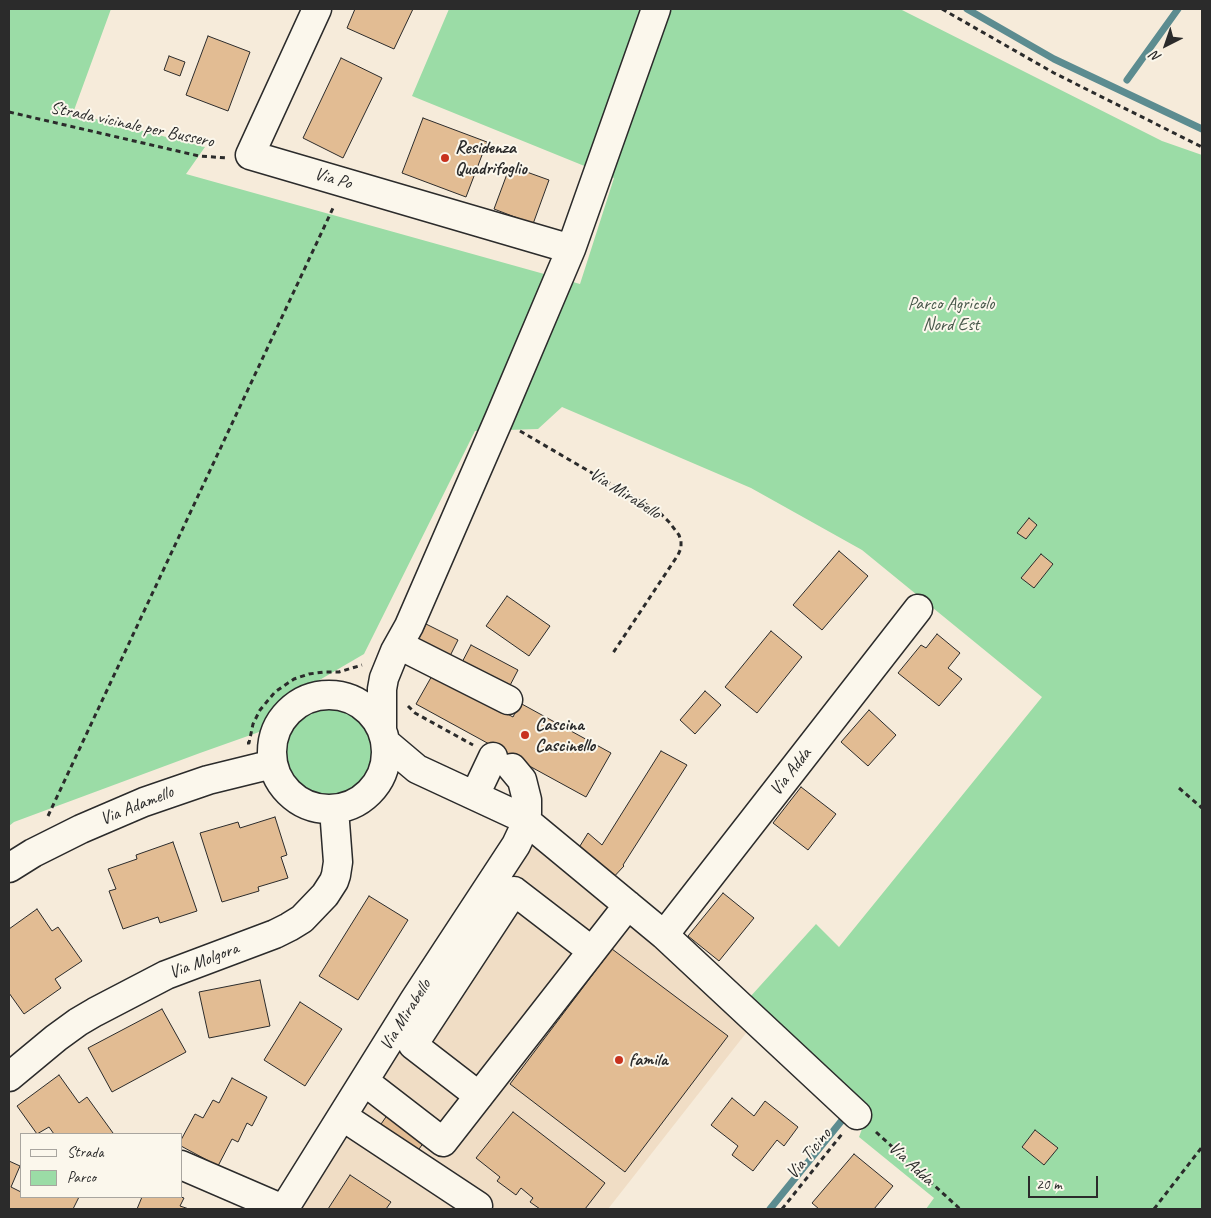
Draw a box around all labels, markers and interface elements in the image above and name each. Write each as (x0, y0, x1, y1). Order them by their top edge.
north arrow (1141, 20, 1191, 70)
text: N (1147, 47, 1165, 66)
street label: Strada vicinale per Bussero (48, 97, 216, 153)
place label: Residenza Quadrifoglio (455, 137, 527, 180)
marker: Residenza Quadrifoglio (439, 152, 451, 164)
street label: Via Po (312, 163, 354, 195)
park label: Parco Agricolo Nord Est (908, 293, 994, 336)
street label: Via Mirabello (585, 464, 665, 524)
place label: Cascina Cascinello (535, 714, 595, 756)
marker: Cascina Cascinello (519, 729, 531, 741)
street label: Via Adda (766, 744, 816, 800)
street label: Via Adamello (97, 782, 177, 830)
street label: Via Molgora (166, 938, 242, 984)
street label: Via Mirabello (376, 975, 436, 1055)
place label: famila (629, 1049, 668, 1071)
marker: famila (613, 1054, 625, 1066)
street label: Via Ticino (782, 1124, 836, 1184)
legend (20, 1133, 182, 1198)
street label: Via Adda (884, 1137, 938, 1191)
text: Strada (67, 1143, 103, 1162)
scale bar (1031, 1166, 1101, 1198)
text: Parco (67, 1168, 96, 1187)
text: 20 m (1036, 1175, 1062, 1194)

